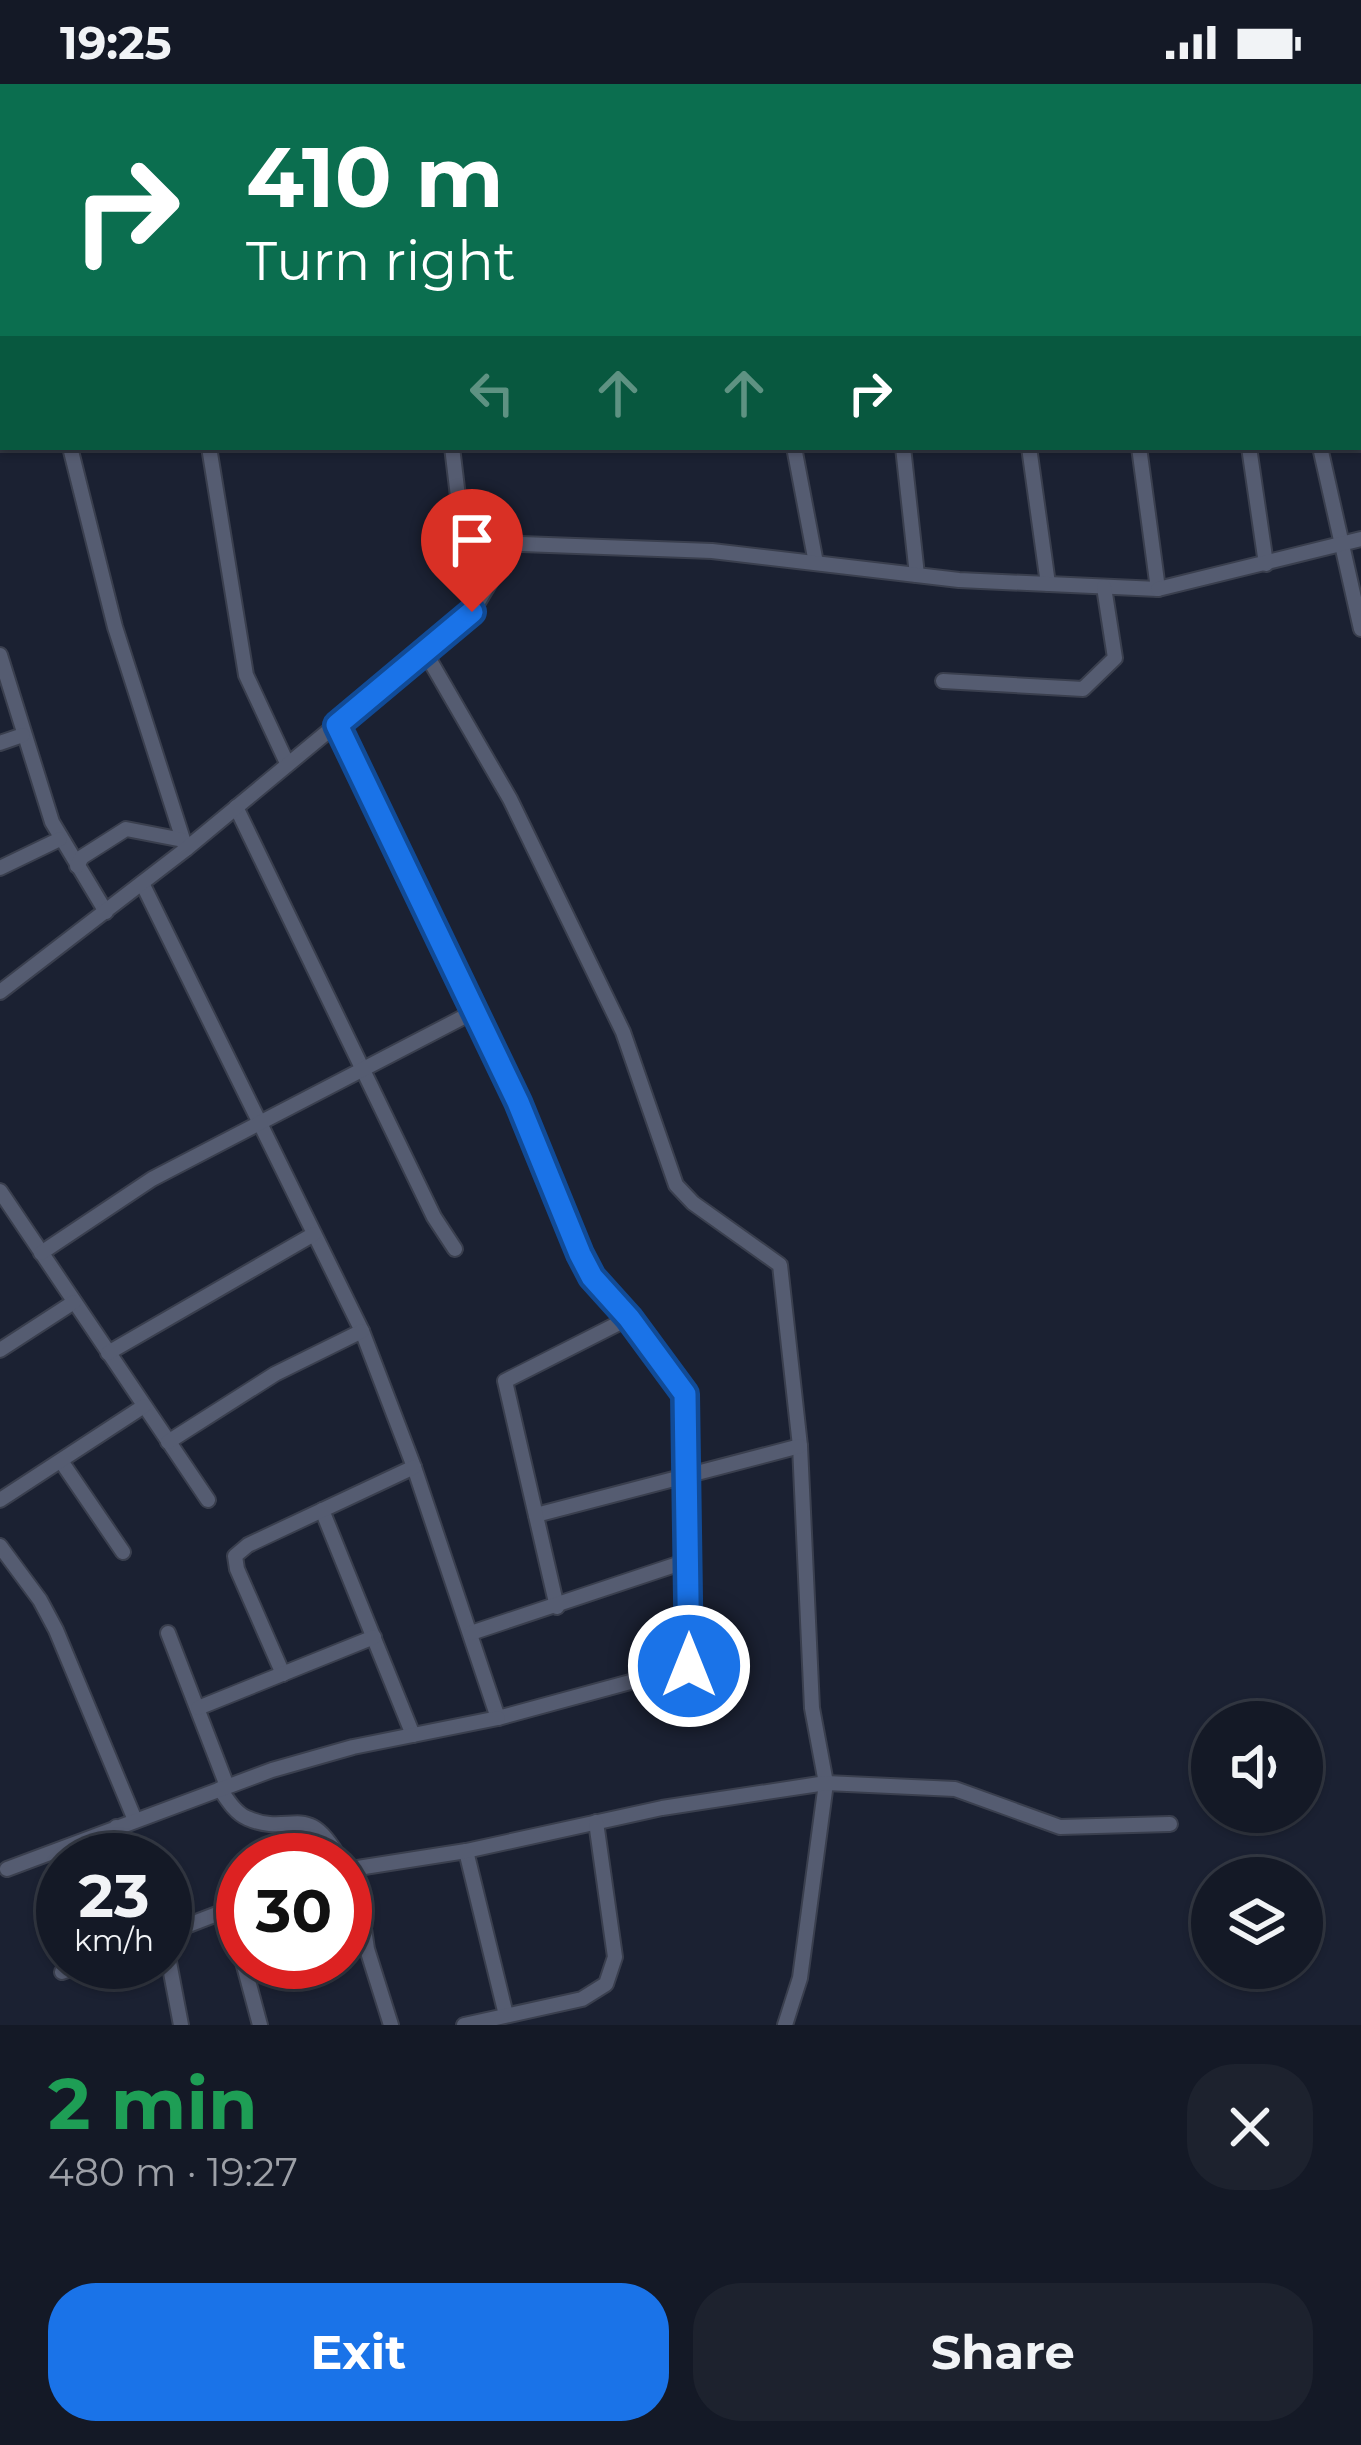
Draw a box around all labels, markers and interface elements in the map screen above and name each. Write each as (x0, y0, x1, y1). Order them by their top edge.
text: 19:25 (60, 15, 171, 70)
text: 410 m (246, 126, 504, 228)
icon: right (48, 132, 204, 288)
text: Turn right (246, 228, 516, 294)
icon: left (459, 360, 525, 426)
icon: ahead (585, 360, 651, 426)
icon: ahead (711, 360, 777, 426)
icon: right (837, 360, 903, 426)
pin (421, 489, 523, 612)
icon: arrive (439, 507, 505, 573)
position arrow (626, 1603, 752, 1729)
map controls (1191, 1701, 1323, 1989)
button: sound (1191, 1701, 1323, 1833)
speed limit sign: 30 (216, 1833, 372, 1989)
button: layers (1191, 1857, 1323, 1989)
text: 23 (79, 1859, 149, 1932)
text: km/h (74, 1922, 154, 1959)
text: 2 min (48, 2059, 258, 2147)
button: close (1187, 2064, 1313, 2190)
text: 480 m · 19:27 (48, 2148, 298, 2196)
button: Exit (48, 2283, 669, 2421)
button: Share (693, 2283, 1313, 2421)

